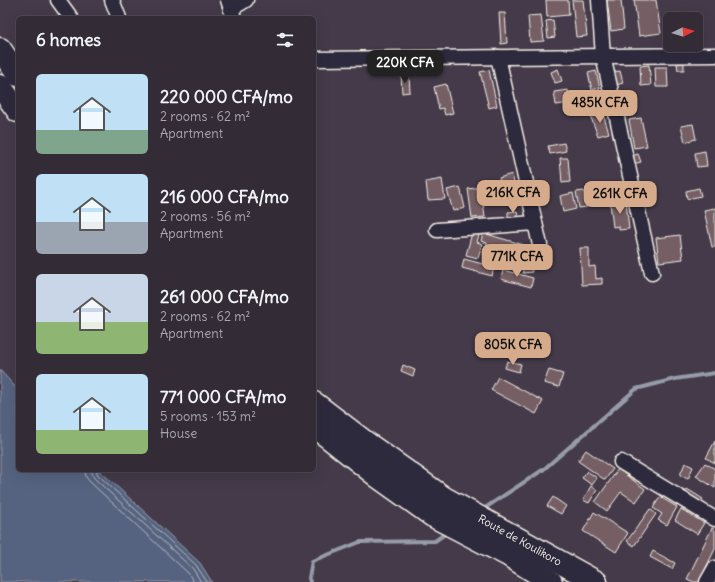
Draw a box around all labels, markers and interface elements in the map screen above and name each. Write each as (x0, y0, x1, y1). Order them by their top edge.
north arrow (663, 12, 703, 52)
map controls (663, 12, 703, 52)
text: 6 homes (36, 29, 101, 51)
icon: filters (274, 29, 296, 51)
pin: 220K CFA (364, 50, 446, 84)
text: 220K CFA (376, 54, 434, 71)
text: 220 000 CFA/mo (160, 86, 293, 108)
icon: home (68, 90, 116, 138)
pin: 485K CFA (559, 90, 641, 124)
text: 485K CFA (571, 94, 629, 111)
text: 2 rooms · 62 m² (160, 108, 250, 125)
text: Apartment (160, 125, 223, 142)
pin: 216K CFA (472, 180, 554, 214)
pin: 261K CFA (579, 181, 661, 215)
text: 216K CFA (486, 184, 540, 201)
text: 261K CFA (593, 185, 647, 202)
text: 216 000 CFA/mo (160, 186, 289, 208)
icon: home (68, 190, 116, 238)
text: 2 rooms · 56 m² (160, 208, 251, 225)
text: Apartment (160, 225, 223, 242)
pin: 771K CFA (476, 244, 558, 278)
text: 771K CFA (491, 248, 543, 265)
text: 261 000 CFA/mo (160, 286, 289, 308)
icon: home (68, 290, 116, 338)
text: 2 rooms · 62 m² (160, 308, 250, 325)
text: Apartment (160, 325, 223, 342)
pin: 805K CFA (472, 332, 554, 366)
text: 805K CFA (484, 336, 542, 353)
text: 771 000 CFA/mo (160, 386, 286, 408)
icon: home (68, 390, 116, 438)
text: 5 rooms · 153 m² (160, 408, 256, 425)
text: House (160, 425, 197, 442)
street label: Route de Koulikoro (476, 511, 564, 569)

